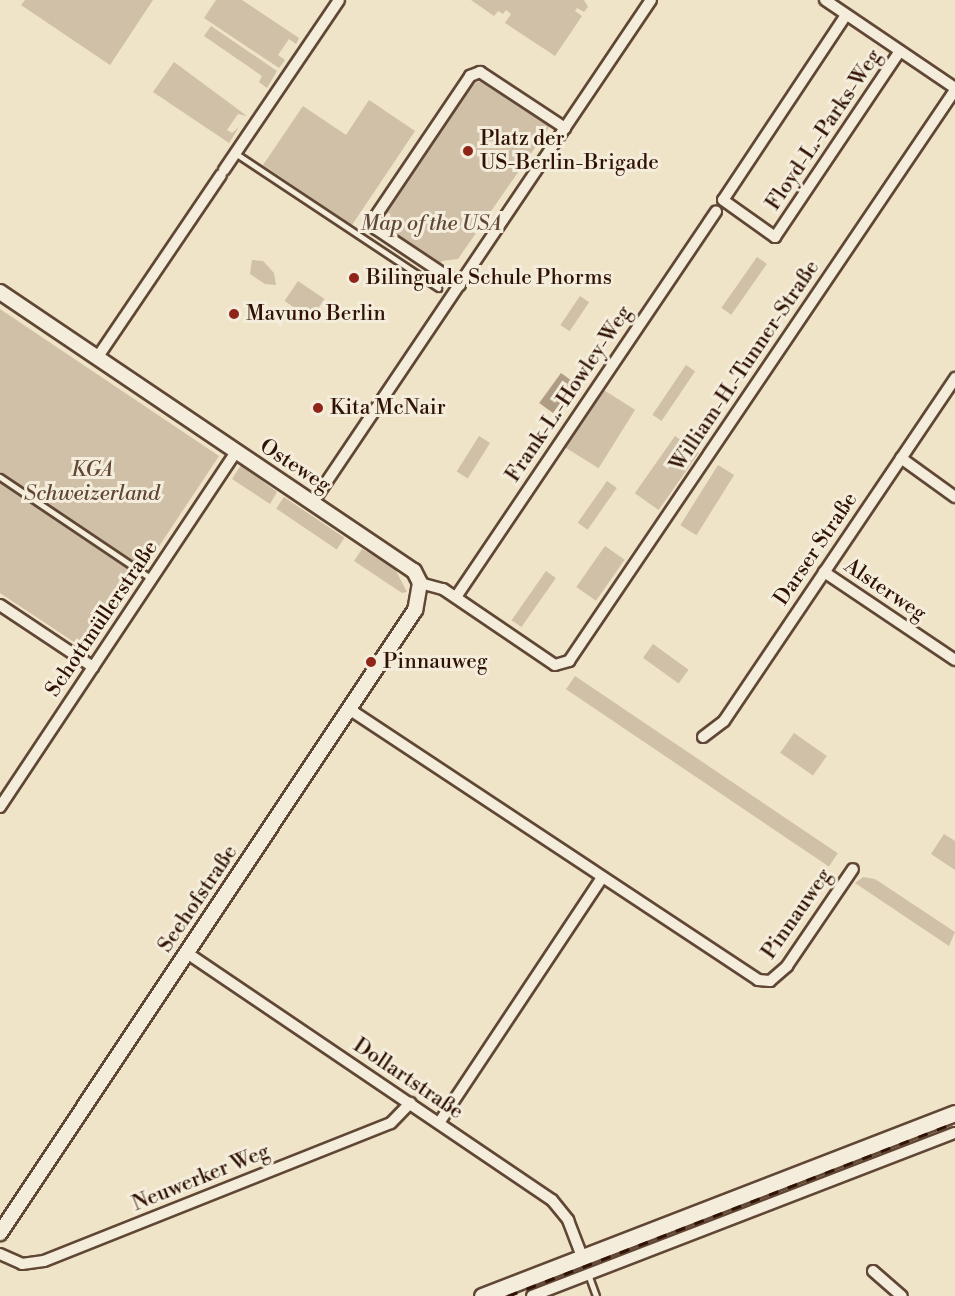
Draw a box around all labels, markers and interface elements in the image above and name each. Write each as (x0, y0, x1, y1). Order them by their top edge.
street label: Floyd-L.-Parks-Weg (761, 45, 887, 215)
place label: Platz der US-Berlin-Brigade (480, 126, 659, 176)
marker: Platz der US-Berlin-Brigade (461, 144, 475, 158)
park label: Map of the USA (361, 211, 501, 237)
street label: William-H.-Tunner-Straße (665, 256, 825, 476)
place label: Bilinguale Schule Phorms (366, 265, 612, 291)
marker: Bilinguale Schule Phorms (347, 271, 361, 285)
place label: Mavuno Berlin (246, 301, 386, 327)
street label: Frank-L.-Howley-Weg (501, 301, 637, 487)
marker: Mavuno Berlin (227, 307, 241, 321)
place label: Kita McNair (330, 395, 446, 421)
marker: Kita McNair (311, 401, 325, 415)
street label: Osteweg (255, 434, 335, 498)
park label: KGA Schweizerland (24, 457, 160, 507)
street label: Darser Straße (769, 488, 863, 610)
street label: Schottmüllerstraße (40, 536, 164, 702)
street label: Alsterweg (839, 553, 931, 627)
place label: Pinnauweg (383, 649, 488, 675)
marker: Pinnauweg (364, 655, 378, 669)
street label: Seehofstraße (153, 841, 243, 957)
street label: Pinnauweg (757, 864, 837, 964)
street label: Dollartstraße (348, 1033, 468, 1125)
street label: Neuwerker Weg (129, 1139, 273, 1217)

